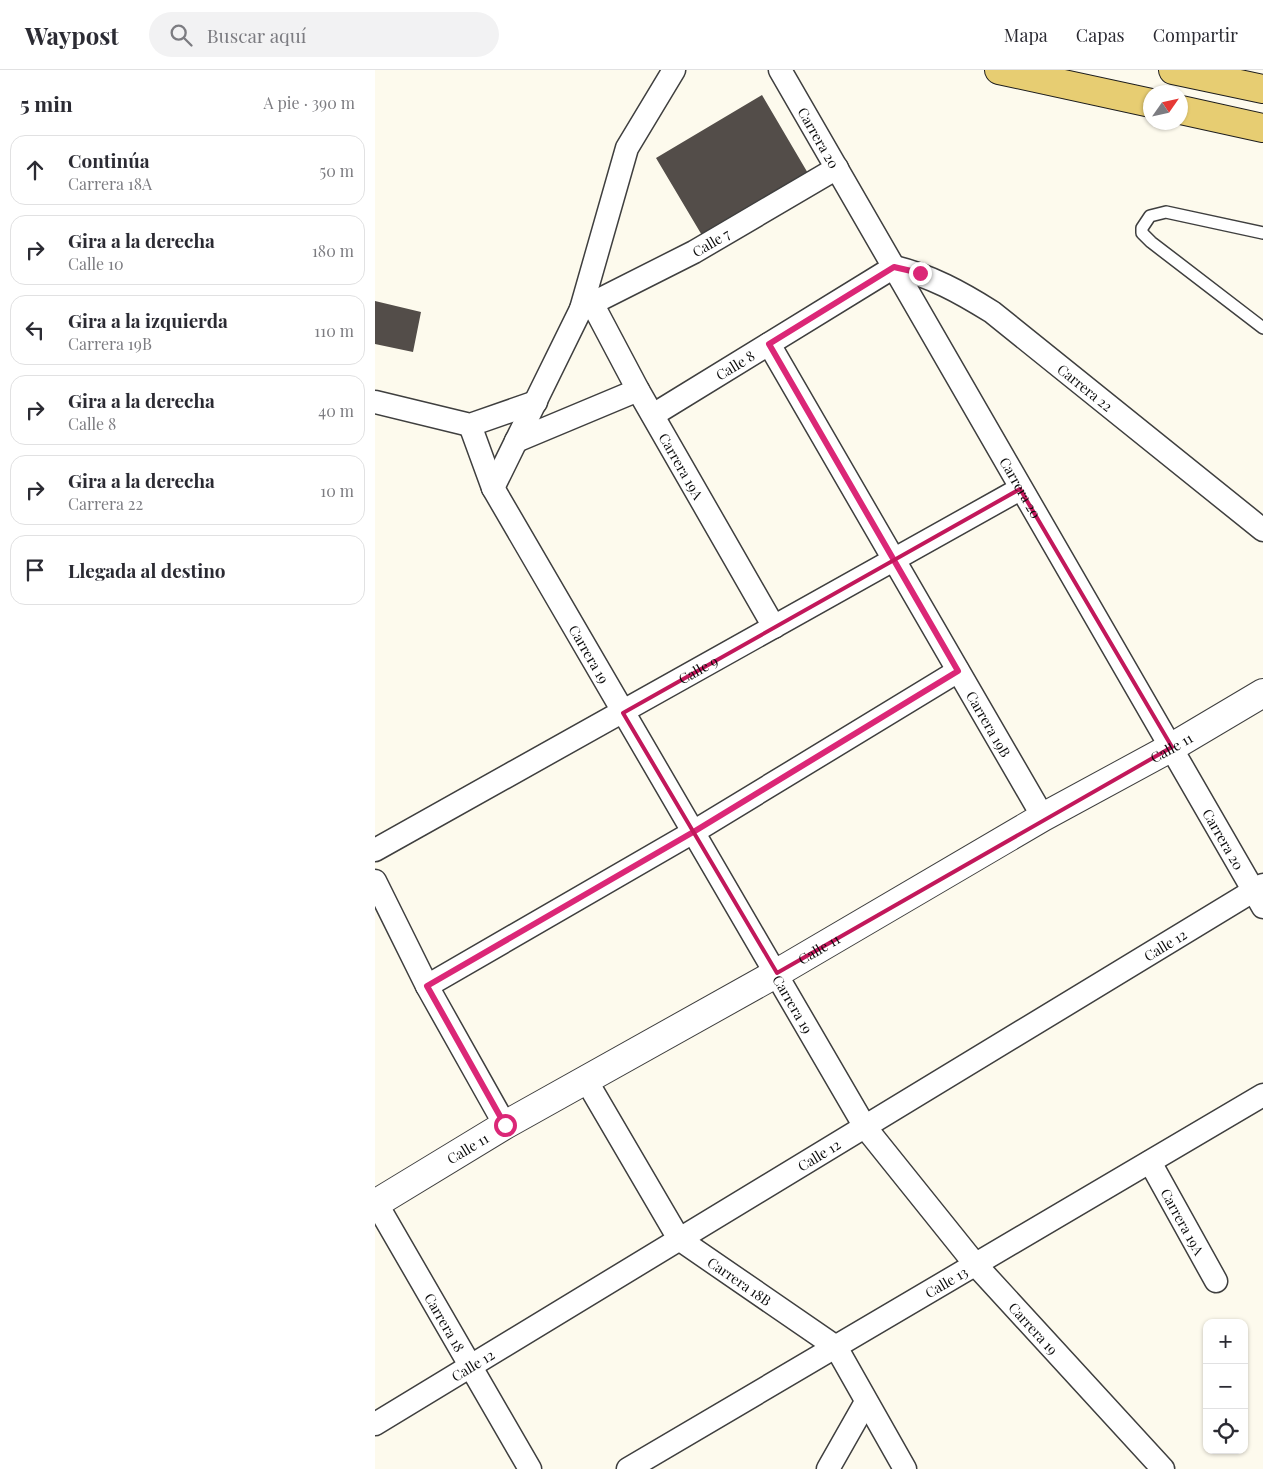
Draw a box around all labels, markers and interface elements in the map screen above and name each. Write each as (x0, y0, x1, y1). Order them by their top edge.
search box (149, 12, 499, 57)
text: Waypost (25, 19, 119, 51)
icon: search (167, 21, 195, 49)
text: Buscar aquí (207, 22, 306, 48)
text: Mapa (1004, 23, 1048, 47)
text: Capas (1076, 23, 1125, 47)
text: Compartir (1153, 23, 1238, 47)
north arrow (1143, 85, 1188, 130)
text: 5 min (20, 89, 73, 117)
text: A pie · 390 m (264, 92, 355, 113)
street label: Carrera 20 (794, 104, 844, 172)
text: Continúa (68, 147, 150, 173)
icon: ahead (21, 156, 49, 184)
text: 50 m (320, 160, 354, 181)
text: Carrera 18A (68, 173, 152, 194)
street label: Calle 7 (688, 223, 733, 261)
text: Gira a la derecha (68, 227, 215, 253)
icon: right (21, 236, 49, 264)
text: 180 m (312, 240, 354, 261)
text: Calle 10 (68, 253, 124, 274)
route end (909, 262, 932, 285)
text: Gira a la izquierda (68, 307, 228, 333)
icon: left (21, 316, 49, 344)
text: 110 m (314, 320, 354, 341)
text: Carrera 19B (68, 333, 152, 354)
street label: Calle 8 (712, 346, 758, 384)
street label: Carrera 22 (1054, 359, 1117, 415)
text: Gira a la derecha (68, 387, 215, 413)
icon: right (21, 396, 49, 424)
text: 40 m (318, 400, 354, 421)
text: Calle 8 (68, 413, 116, 434)
street label: Carrera 19A (655, 429, 708, 503)
street label: Carrera 20 (996, 453, 1046, 521)
text: Gira a la derecha (68, 467, 215, 493)
icon: right (21, 476, 49, 504)
text: 10 m (320, 480, 354, 501)
text: Carrera 22 (68, 493, 143, 514)
icon: arrive (21, 556, 49, 584)
text: Llegada al destino (68, 557, 226, 583)
street label: Carrera 19 (565, 621, 614, 687)
street label: Calle 9 (675, 651, 721, 688)
street label: Carrera 19B (962, 687, 1016, 761)
street label: Calle 11 (1147, 728, 1196, 767)
street label: Carrera 20 (1199, 805, 1249, 873)
street label: Calle 12 (1140, 924, 1190, 965)
street label: Calle 11 (794, 929, 843, 968)
street label: Carrera 19 (769, 971, 818, 1037)
route start (494, 1114, 517, 1137)
street label: Calle 11 (443, 1128, 492, 1168)
street label: Calle 12 (794, 1134, 844, 1175)
street label: Carrera 19A (1157, 1185, 1209, 1258)
street label: Carrera 18B (704, 1252, 776, 1310)
street label: Calle 13 (921, 1262, 971, 1302)
street label: Carrera 18 (421, 1289, 470, 1355)
street label: Carrera 19 (1005, 1298, 1063, 1358)
map controls (1203, 1319, 1248, 1454)
button: + (1203, 1319, 1248, 1364)
street label: Calle 12 (447, 1344, 498, 1385)
button: − (1203, 1364, 1248, 1409)
button: locate (1203, 1409, 1248, 1454)

